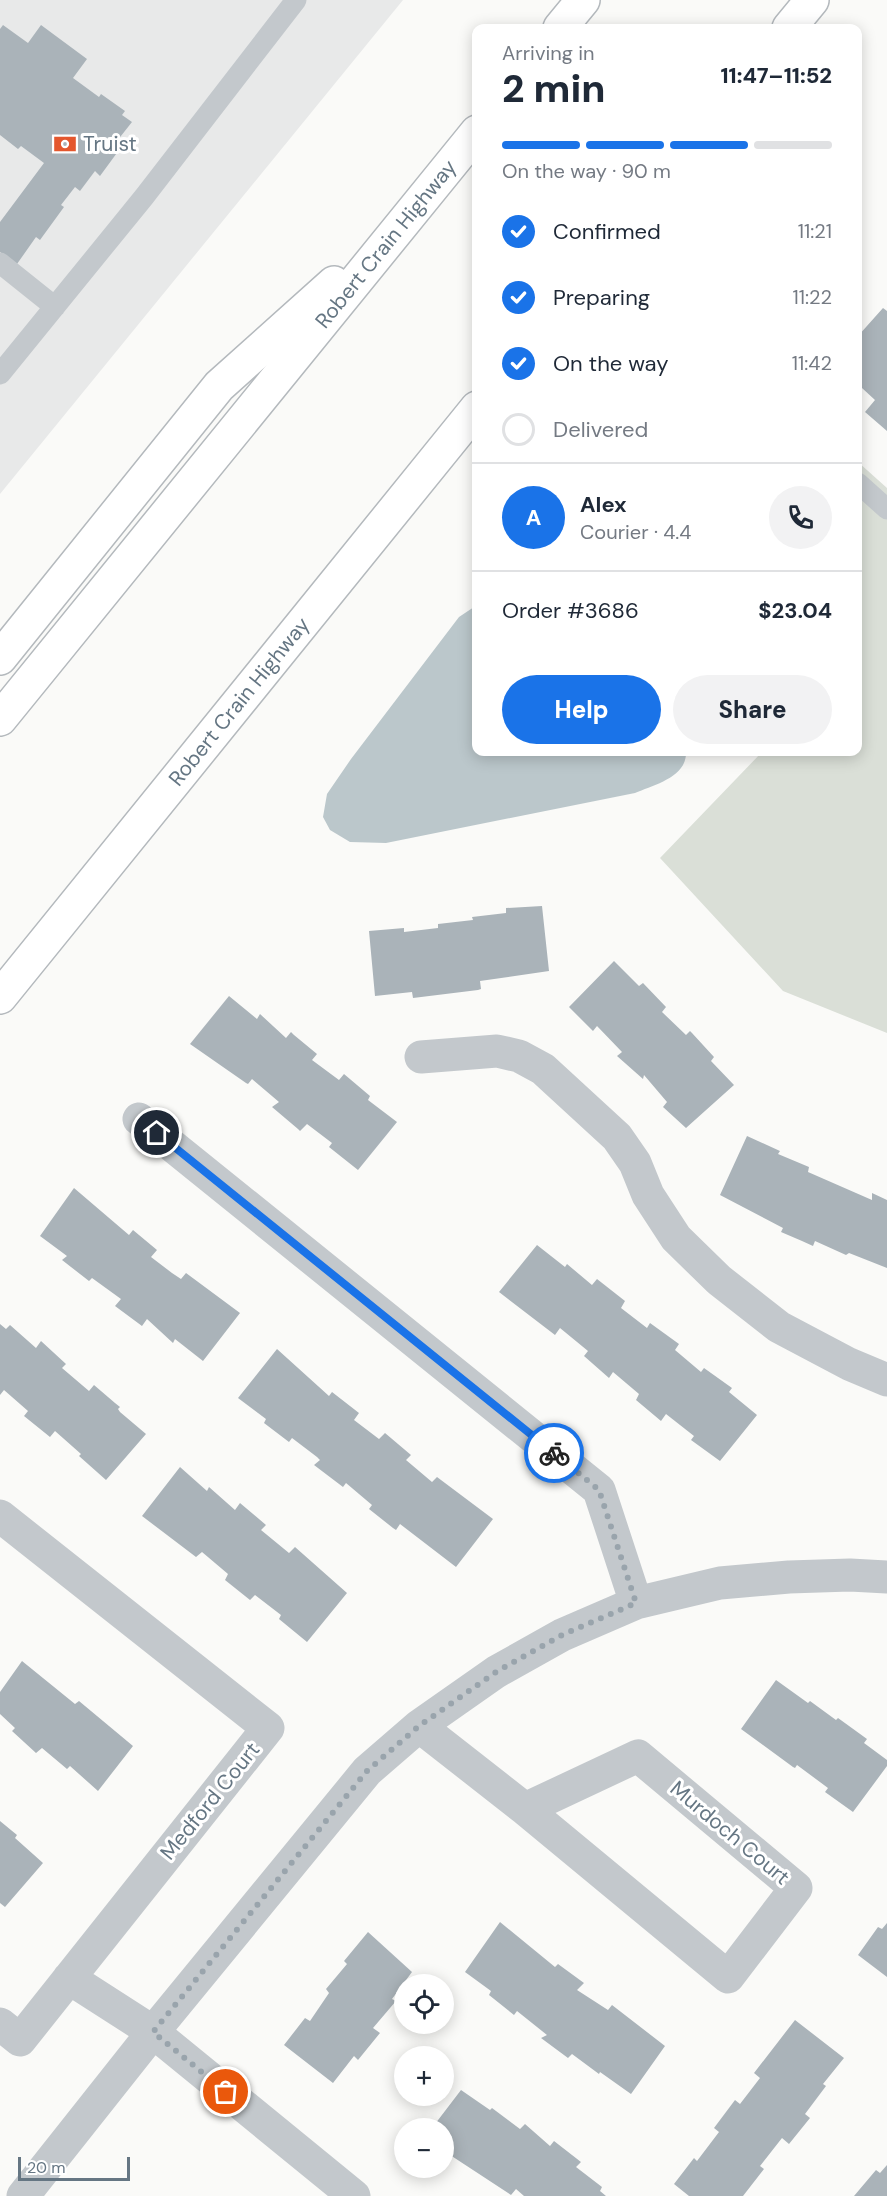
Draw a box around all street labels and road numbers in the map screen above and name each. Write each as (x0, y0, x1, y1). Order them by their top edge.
street label: Robert Crain Highway (309, 154, 463, 334)
street label: Robert Crain Highway (162, 611, 316, 792)
street label: Medford Court (154, 1736, 266, 1866)
street label: Murdoch Court (664, 1775, 796, 1891)

